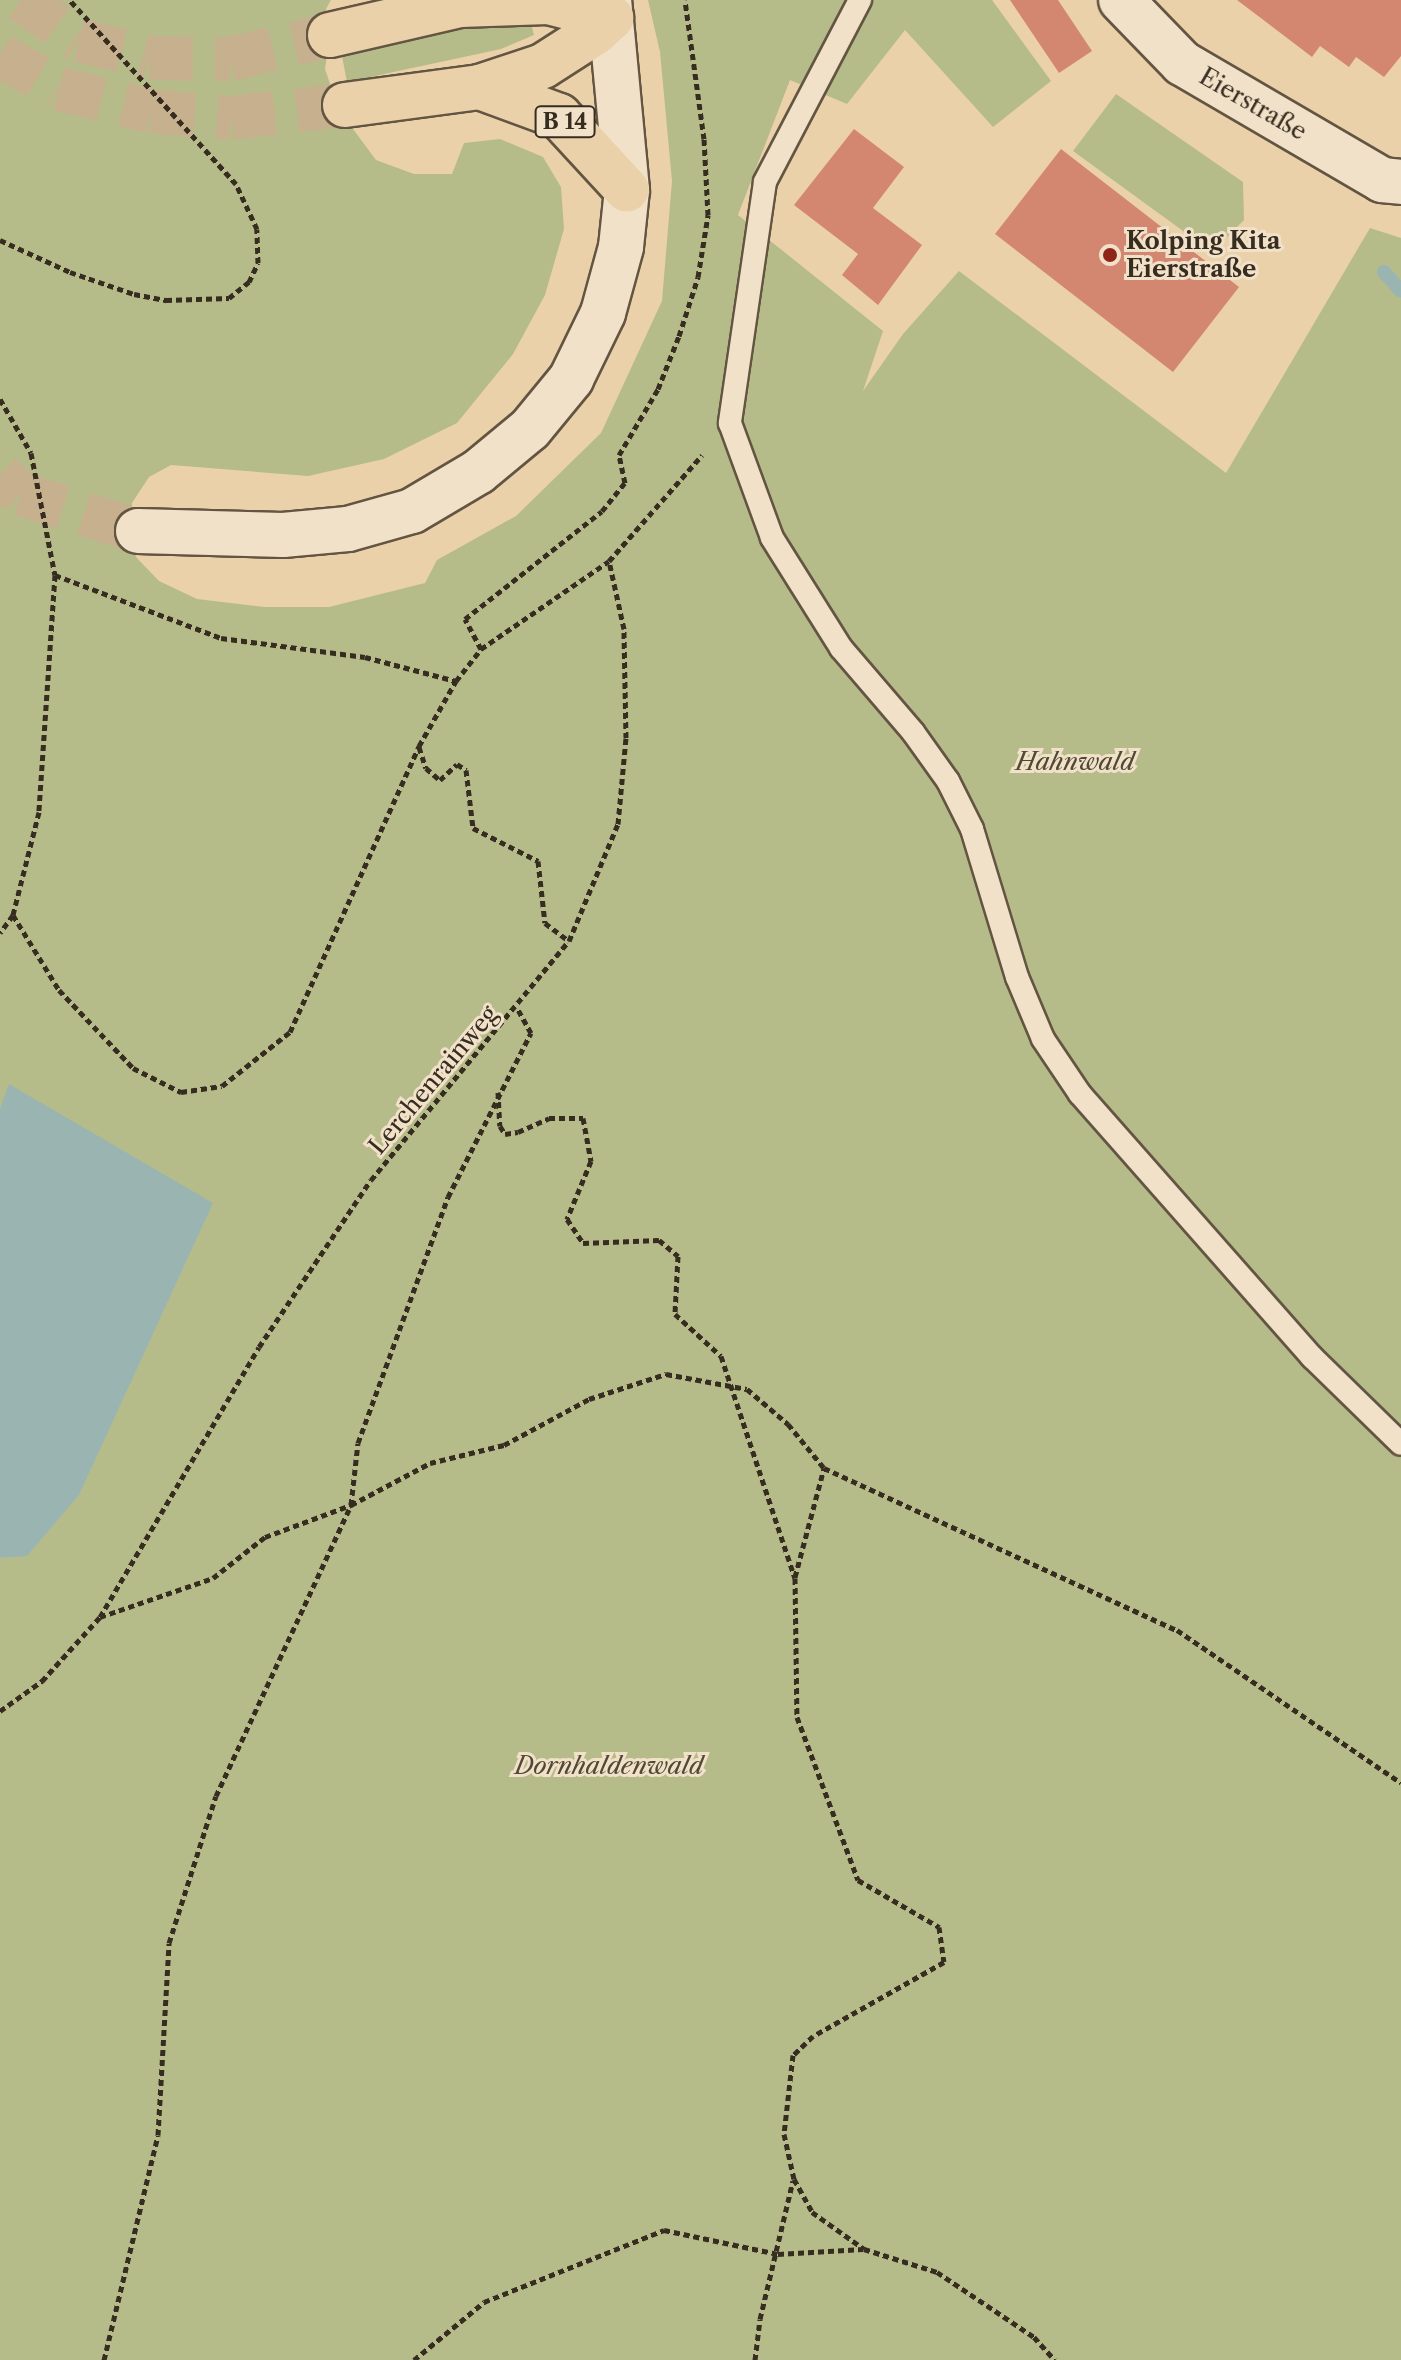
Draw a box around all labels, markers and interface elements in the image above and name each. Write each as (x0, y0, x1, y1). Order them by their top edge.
street label: Eierstraße (1194, 62, 1312, 146)
road number: B 14 (533, 104, 597, 140)
place label: Kolping Kita Eierstraße (1126, 227, 1281, 283)
marker: Kolping Kita Eierstraße (1101, 246, 1119, 264)
park label: Hahnwald (1016, 748, 1134, 776)
street label: Lerchenrainweg (363, 1000, 503, 1160)
park label: Dornhaldenwald (515, 1752, 703, 1780)

